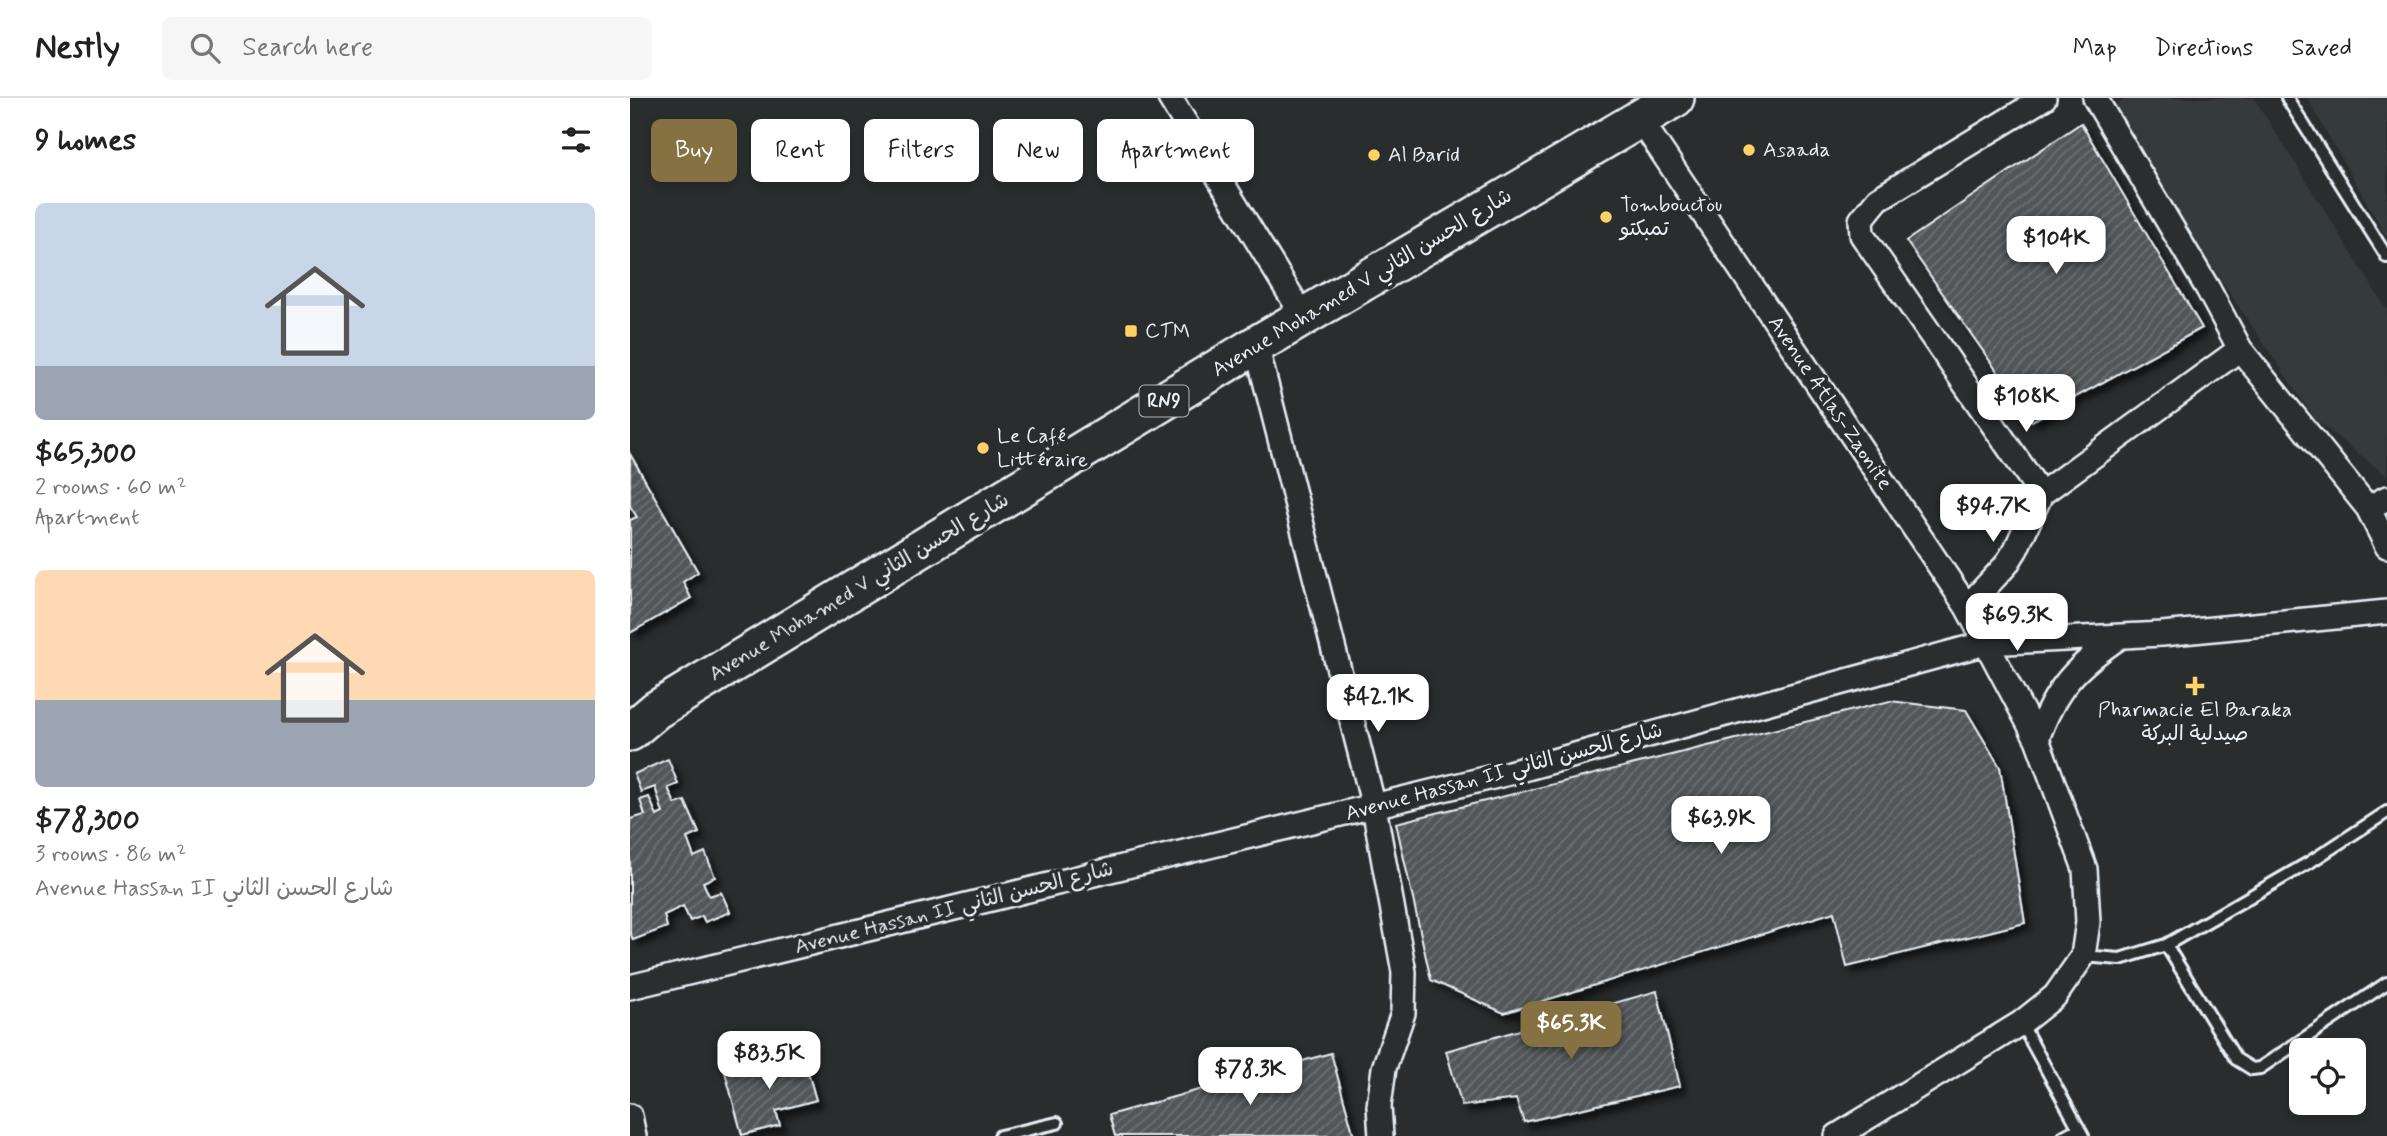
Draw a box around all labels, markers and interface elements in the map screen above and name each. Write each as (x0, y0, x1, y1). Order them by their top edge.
search box (162, 17, 652, 80)
text: Nestly (35, 26, 120, 70)
icon: search (186, 29, 224, 67)
text: Search here (242, 31, 373, 65)
text: Map (2073, 33, 2117, 64)
text: Directions (2155, 33, 2253, 64)
text: Saved (2291, 33, 2352, 64)
chip: Buy (651, 119, 737, 182)
chip: Rent (751, 119, 850, 182)
chip: Filters (864, 119, 979, 182)
chip: New (993, 119, 1083, 182)
chip: Apartment (1097, 119, 1254, 182)
text: 9 homes (35, 121, 136, 160)
icon: filters (557, 121, 595, 159)
place label: Asaada (1763, 136, 1830, 164)
place label: Al Barid (1388, 141, 1460, 169)
marker: Asaada (1741, 142, 1757, 158)
marker: Al Barid (1366, 147, 1382, 163)
street label: Avenue Mohamed V شارع الحسن الثاني (1207, 182, 1519, 387)
place label: Tombouctou تمبكتو (1618, 191, 1722, 243)
marker: Tombouctou تمبكتو (1598, 209, 1614, 225)
pin: $104K (2007, 216, 2105, 276)
text: $104K (2023, 224, 2089, 254)
icon: home (252, 248, 378, 374)
street label: Avenue Atlas-Zaonite (1761, 310, 1899, 496)
place label: CTM (1145, 317, 1190, 345)
marker: CTM (1123, 323, 1139, 339)
pin: $108K (1977, 374, 2075, 434)
text: $108K (1993, 382, 2059, 412)
road number: RN9 (1140, 386, 1188, 416)
place label: Le Café Littéraire (997, 422, 1088, 474)
text: $65,300 (35, 434, 137, 473)
marker: Le Café Littéraire (975, 440, 991, 456)
text: 2 rooms · 60 m² (35, 473, 187, 503)
pin: $94.7K (1936, 484, 2050, 544)
street label: Avenue Mohamed V شارع الحسن الثاني (704, 486, 1016, 691)
text: $94.7K (1956, 492, 2030, 522)
text: Apartment (35, 503, 140, 533)
pin: $69.3K (1960, 594, 2074, 653)
text: $69.3K (1982, 601, 2052, 631)
icon: home (252, 615, 378, 741)
pin: $42.1K (1321, 674, 1435, 734)
marker: Pharmacie El Baraka صيدلية البركة (2187, 678, 2203, 694)
text: $42.1K (1343, 682, 1413, 712)
place label: Pharmacie El Baraka صيدلية البركة (2098, 696, 2292, 748)
street label: Avenue Hassan II شارع الحسن الثاني (1342, 716, 1667, 832)
pin: $63.9K (1664, 796, 1778, 856)
text: $78,300 (35, 801, 140, 840)
text: $63.9K (1687, 804, 1755, 834)
text: 3 rooms · 86 m² (35, 840, 186, 870)
street label: Avenue Hassan II شارع الحسن الثاني (792, 855, 1117, 965)
text: Avenue Hassan II شارع الحسن الثاني (35, 874, 394, 904)
pin: $65.3K (1514, 1002, 1628, 1061)
text: $65.3K (1537, 1009, 1605, 1039)
pin: $83.5K (712, 1032, 826, 1091)
map controls (2289, 1038, 2366, 1115)
button: locate (2289, 1038, 2366, 1115)
text: $83.5K (733, 1039, 805, 1069)
pin: $78.3K (1193, 1048, 1307, 1107)
text: $78.3K (1214, 1055, 1286, 1085)

